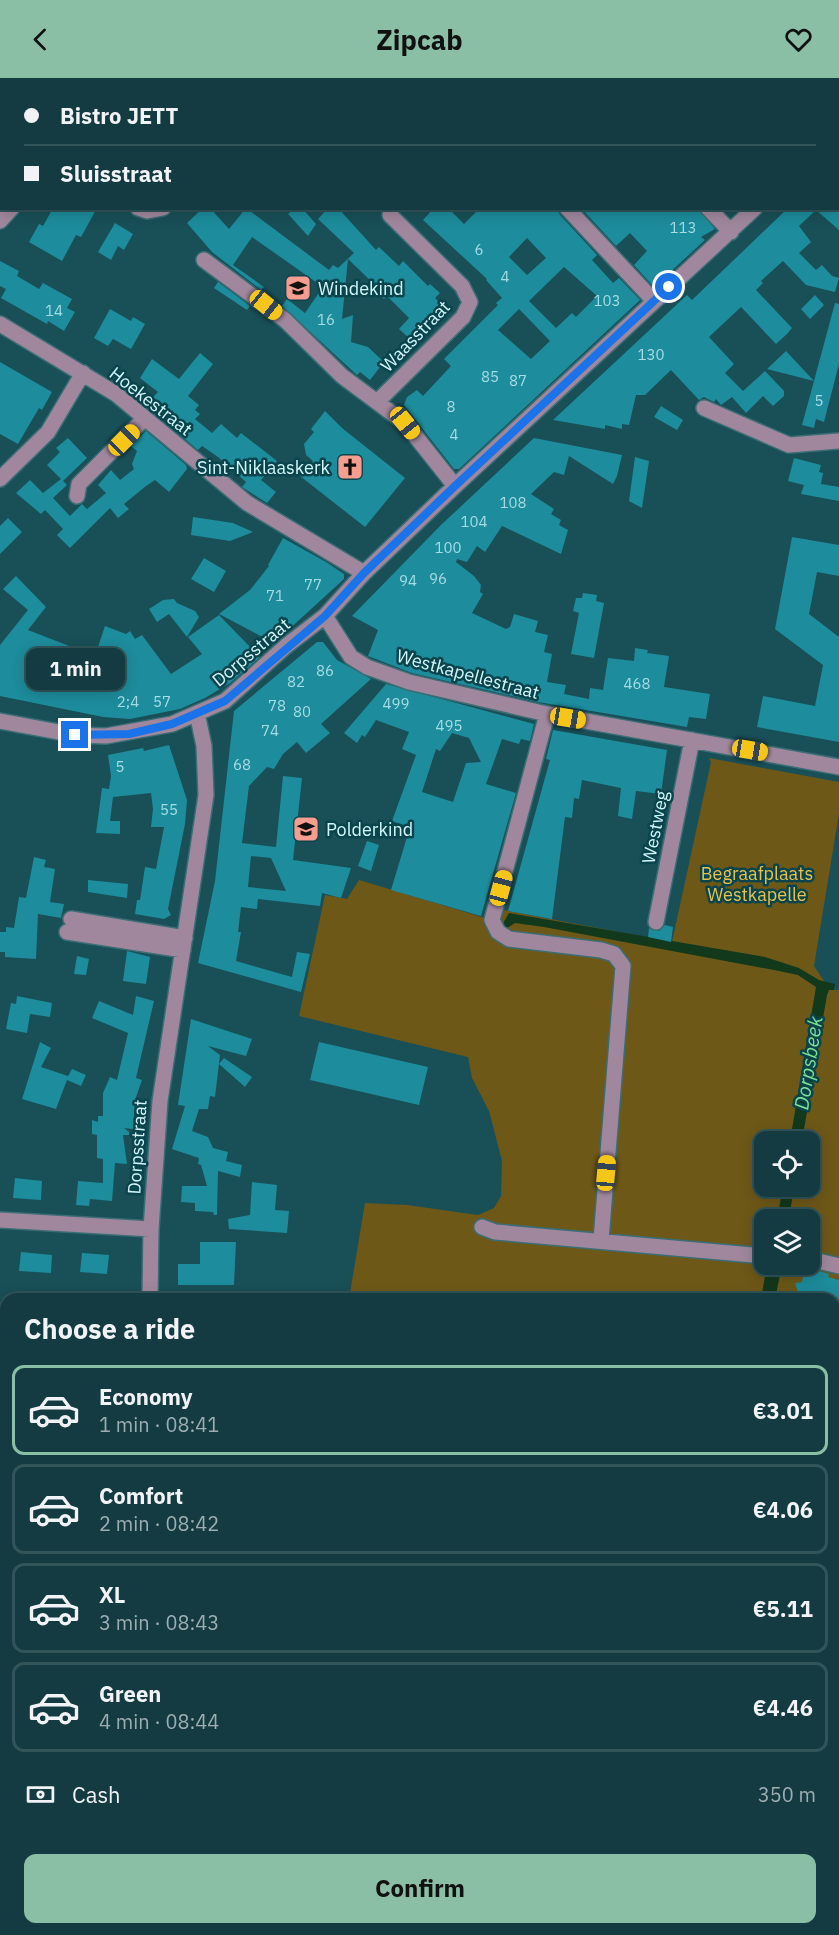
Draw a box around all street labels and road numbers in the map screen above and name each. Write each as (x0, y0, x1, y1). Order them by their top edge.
street label: Waasstraat (375, 295, 455, 377)
street label: Hoekestraat (105, 362, 197, 440)
street label: Dorpsstraat (207, 613, 295, 691)
street label: Westkapellestraat (394, 644, 542, 704)
street label: Westweg (637, 788, 673, 865)
street label: Dorpsstraat (122, 1099, 152, 1195)

